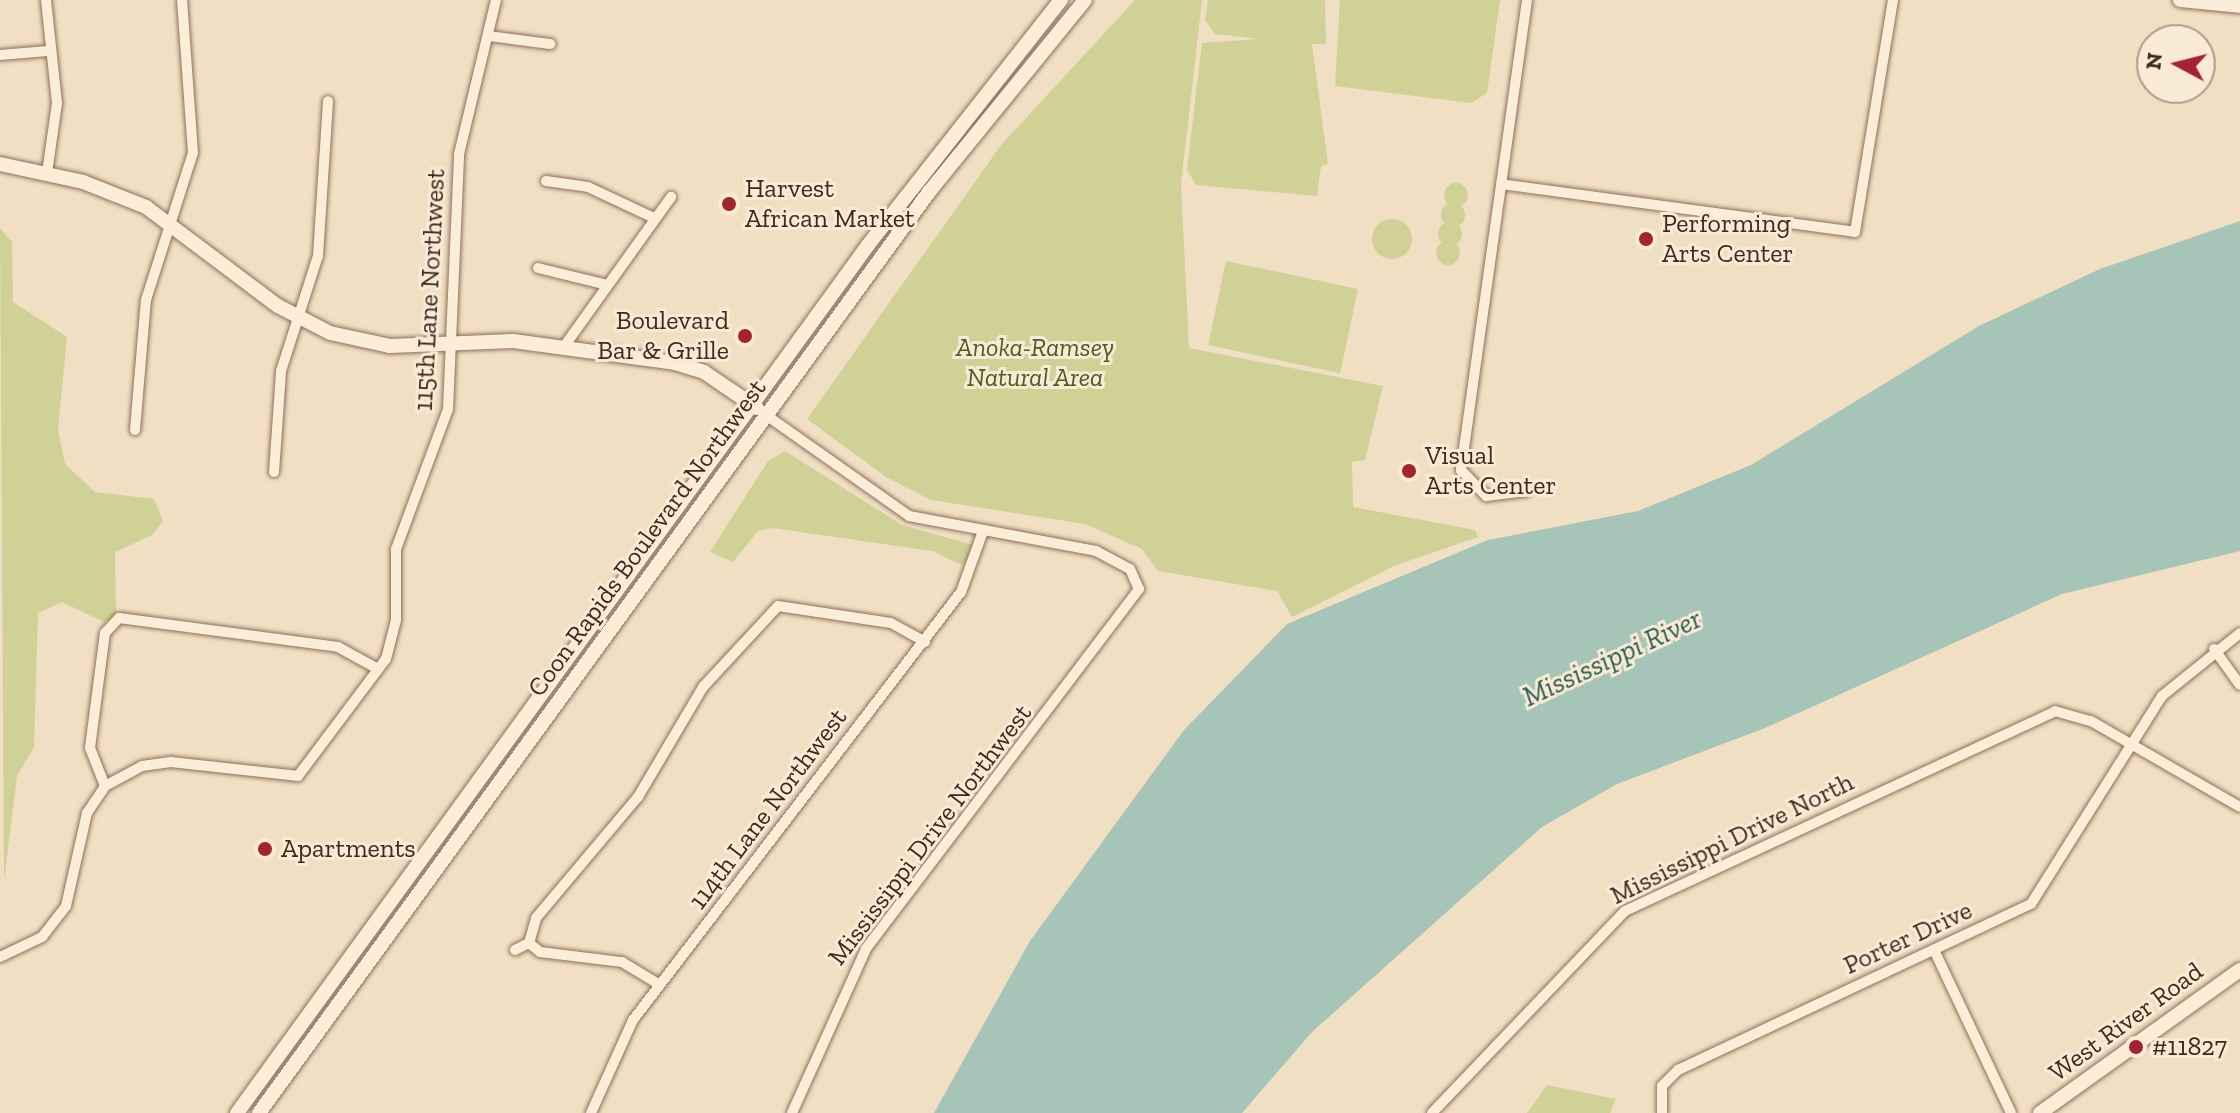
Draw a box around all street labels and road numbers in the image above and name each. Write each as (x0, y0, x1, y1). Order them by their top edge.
street label: 115th Lane Northwest (408, 168, 452, 412)
street label: Coon Rapids Boulevard Northwest (521, 373, 773, 703)
street label: Mississippi Drive Northwest (822, 698, 1038, 972)
street label: 114th Lane Northwest (682, 702, 854, 916)
street label: Mississippi Drive North (1605, 767, 1859, 911)
street label: Porter Drive (1839, 895, 1977, 981)
street label: West River Road (2043, 956, 2209, 1088)

